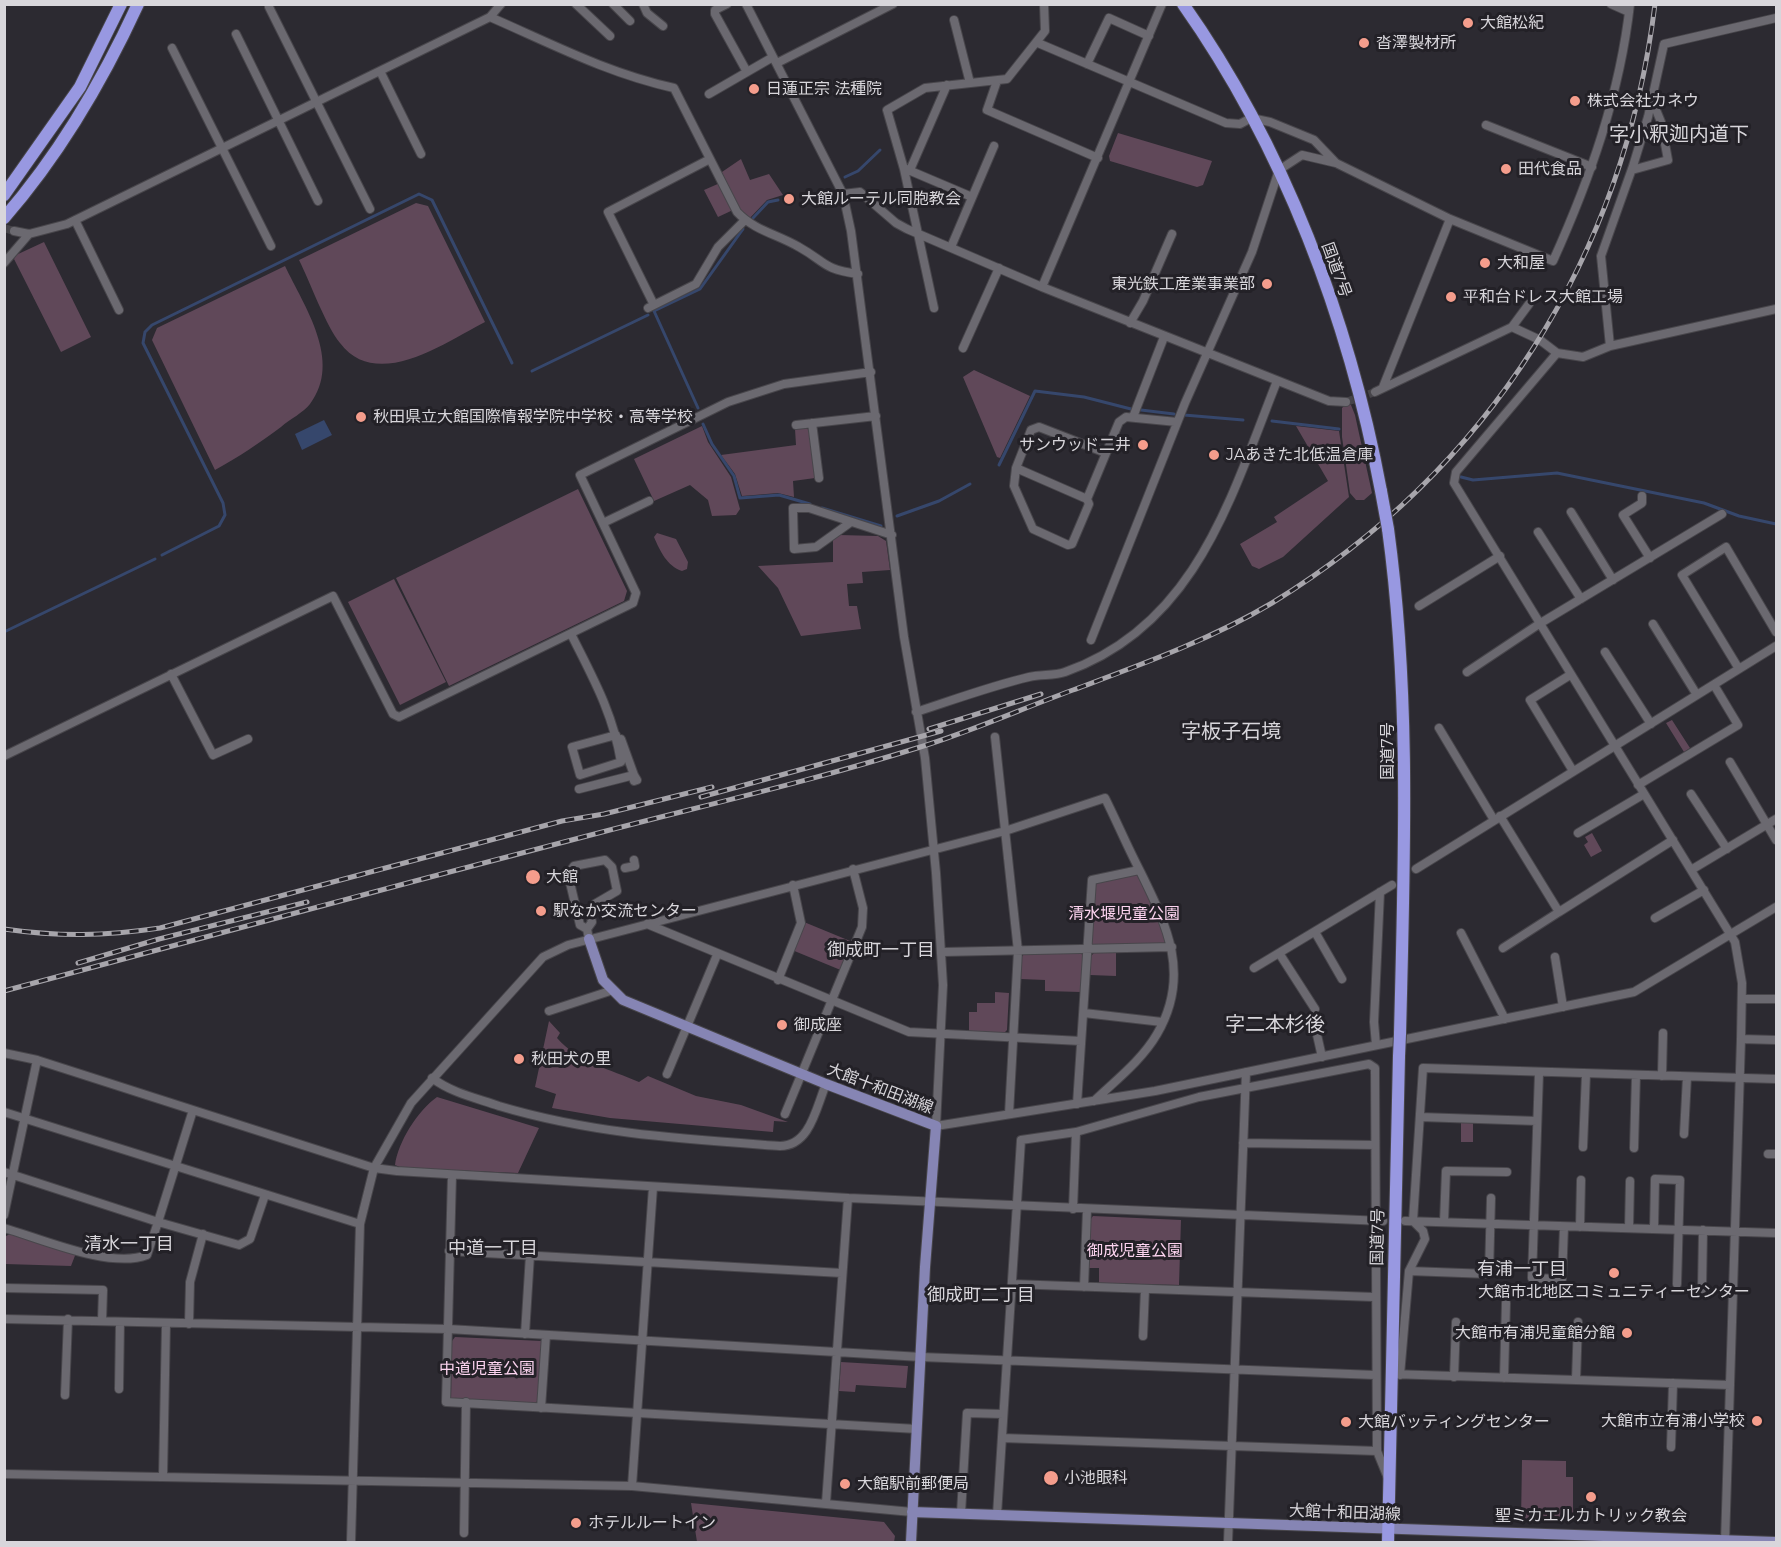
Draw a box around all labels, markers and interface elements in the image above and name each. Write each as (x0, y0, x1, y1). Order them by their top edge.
place label: 大館松紀 (1480, 13, 1544, 33)
marker: 大館松紀 (1461, 16, 1475, 30)
place label: 沓澤製材所 (1376, 33, 1456, 53)
marker: 沓澤製材所 (1357, 36, 1371, 50)
place label: 日蓮正宗 法種院 (766, 79, 882, 99)
marker: 日蓮正宗 法種院 (747, 82, 761, 96)
place label: 株式会社カネウ (1587, 91, 1699, 111)
marker: 株式会社カネウ (1568, 94, 1582, 108)
district label: 字小釈迦内道下 (1609, 123, 1749, 147)
place label: 田代食品 (1518, 159, 1582, 179)
marker: 田代食品 (1499, 162, 1513, 176)
place label: 大館ルーテル同胞教会 (801, 189, 961, 209)
marker: 大館ルーテル同胞教会 (782, 192, 796, 206)
street label: 国道7号 (1317, 240, 1355, 300)
place label: 大和屋 (1497, 253, 1545, 273)
marker: 大和屋 (1478, 256, 1492, 270)
place label: 東光鉄工産業事業部 (1111, 274, 1255, 294)
marker: 東光鉄工産業事業部 (1260, 277, 1274, 291)
place label: 平和台ドレス大館工場 (1463, 287, 1623, 307)
marker: 平和台ドレス大館工場 (1444, 290, 1458, 304)
place label: 秋田県立大館国際情報学院中学校・高等学校 (373, 407, 693, 427)
marker: 秋田県立大館国際情報学院中学校・高等学校 (354, 410, 368, 424)
place label: サンウッド二井 (1019, 435, 1131, 455)
marker: サンウッド二井 (1136, 438, 1150, 452)
place label: JAあきた北低温倉庫 (1226, 445, 1373, 465)
marker: JAあきた北低温倉庫 (1207, 448, 1221, 462)
district label: 字板子石境 (1181, 720, 1281, 744)
street label: 国道7号 (1378, 722, 1398, 780)
place label: 大館 (546, 867, 578, 887)
marker: 大館 (524, 868, 542, 886)
place label: 駅なか交流センター (553, 901, 697, 921)
marker: 駅なか交流センター (534, 904, 548, 918)
park label: 清水堰児童公園 (1068, 904, 1180, 924)
district label: 御成町一丁目 (827, 940, 935, 962)
district label: 字二本杉後 (1225, 1013, 1325, 1037)
place label: 御成座 (794, 1015, 842, 1035)
marker: 御成座 (775, 1018, 789, 1032)
place label: 秋田犬の里 (531, 1049, 611, 1069)
marker: 秋田犬の里 (512, 1052, 526, 1066)
street label: 大館十和田湖線 (824, 1060, 936, 1118)
street label: 国道7号 (1368, 1208, 1388, 1266)
district label: 清水一丁目 (84, 1234, 174, 1256)
district label: 中道一丁目 (448, 1238, 538, 1260)
park label: 御成児童公園 (1087, 1241, 1183, 1261)
district label: 有浦一丁目 (1477, 1259, 1567, 1281)
marker: 大館市北地区コミュニティーセンター (1607, 1266, 1621, 1280)
place label: 大館市北地区コミュニティーセンター (1478, 1282, 1750, 1302)
district label: 御成町二丁目 (927, 1285, 1035, 1307)
place label: 大館市有浦児童館分館 (1455, 1323, 1615, 1343)
marker: 大館市有浦児童館分館 (1620, 1326, 1634, 1340)
park label: 中道児童公園 (439, 1359, 535, 1379)
place label: 大館市立有浦小学校 (1601, 1411, 1745, 1431)
place label: 大館バッティングセンター (1358, 1412, 1550, 1432)
marker: 大館市立有浦小学校 (1750, 1414, 1764, 1428)
marker: 大館バッティングセンター (1339, 1415, 1353, 1429)
place label: 小池眼科 (1064, 1468, 1128, 1488)
marker: 小池眼科 (1042, 1469, 1060, 1487)
place label: 大館駅前郵便局 (857, 1474, 969, 1494)
marker: 大館駅前郵便局 (838, 1477, 852, 1491)
marker: 聖ミカエルカトリック教会 (1584, 1490, 1598, 1504)
street label: 大館十和田湖線 (1289, 1501, 1401, 1525)
place label: 聖ミカエルカトリック教会 (1495, 1506, 1687, 1526)
place label: ホテルルートイン (588, 1513, 716, 1533)
marker: ホテルルートイン (569, 1516, 583, 1530)

